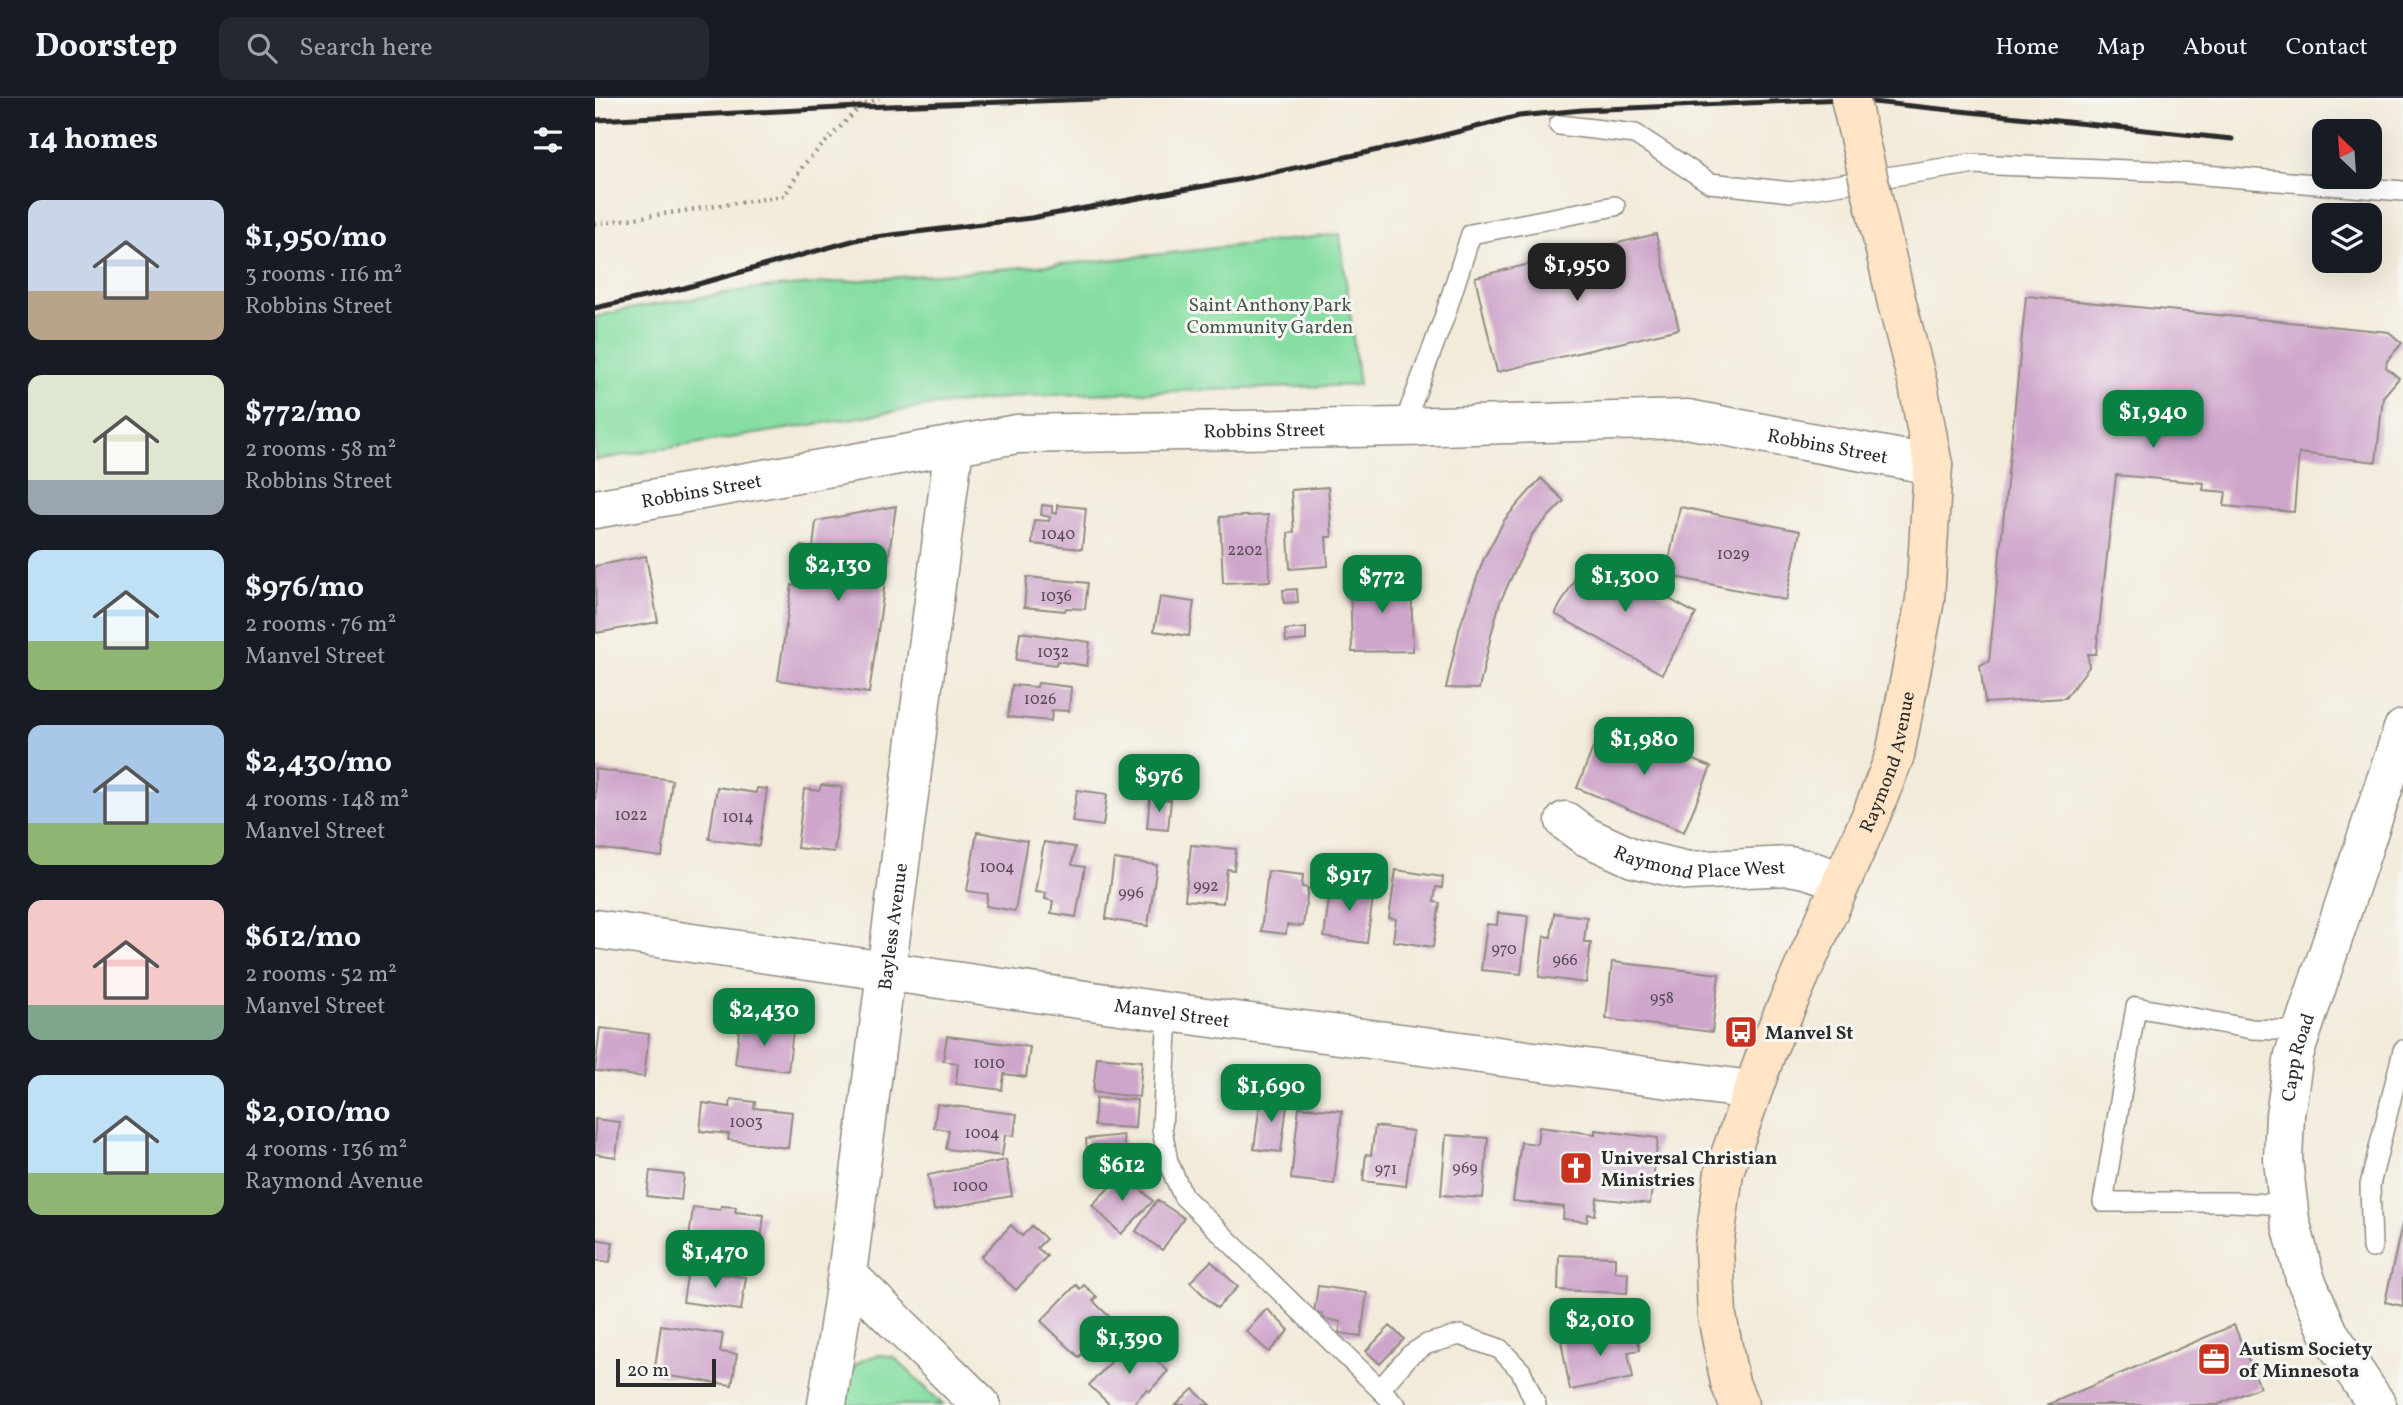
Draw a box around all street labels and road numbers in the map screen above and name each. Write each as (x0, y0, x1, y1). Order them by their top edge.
street label: Robbins Street (1203, 417, 1326, 446)
street label: Robbins Street (1765, 423, 1890, 471)
street label: Robbins Street (639, 469, 764, 516)
street label: Raymond Avenue (1854, 689, 1922, 837)
street label: Raymond Place West (1609, 840, 1786, 887)
street label: Bayless Avenue (873, 862, 915, 992)
street label: Manvel Street (1112, 993, 1231, 1035)
street label: Capp Road (2276, 1010, 2322, 1103)

